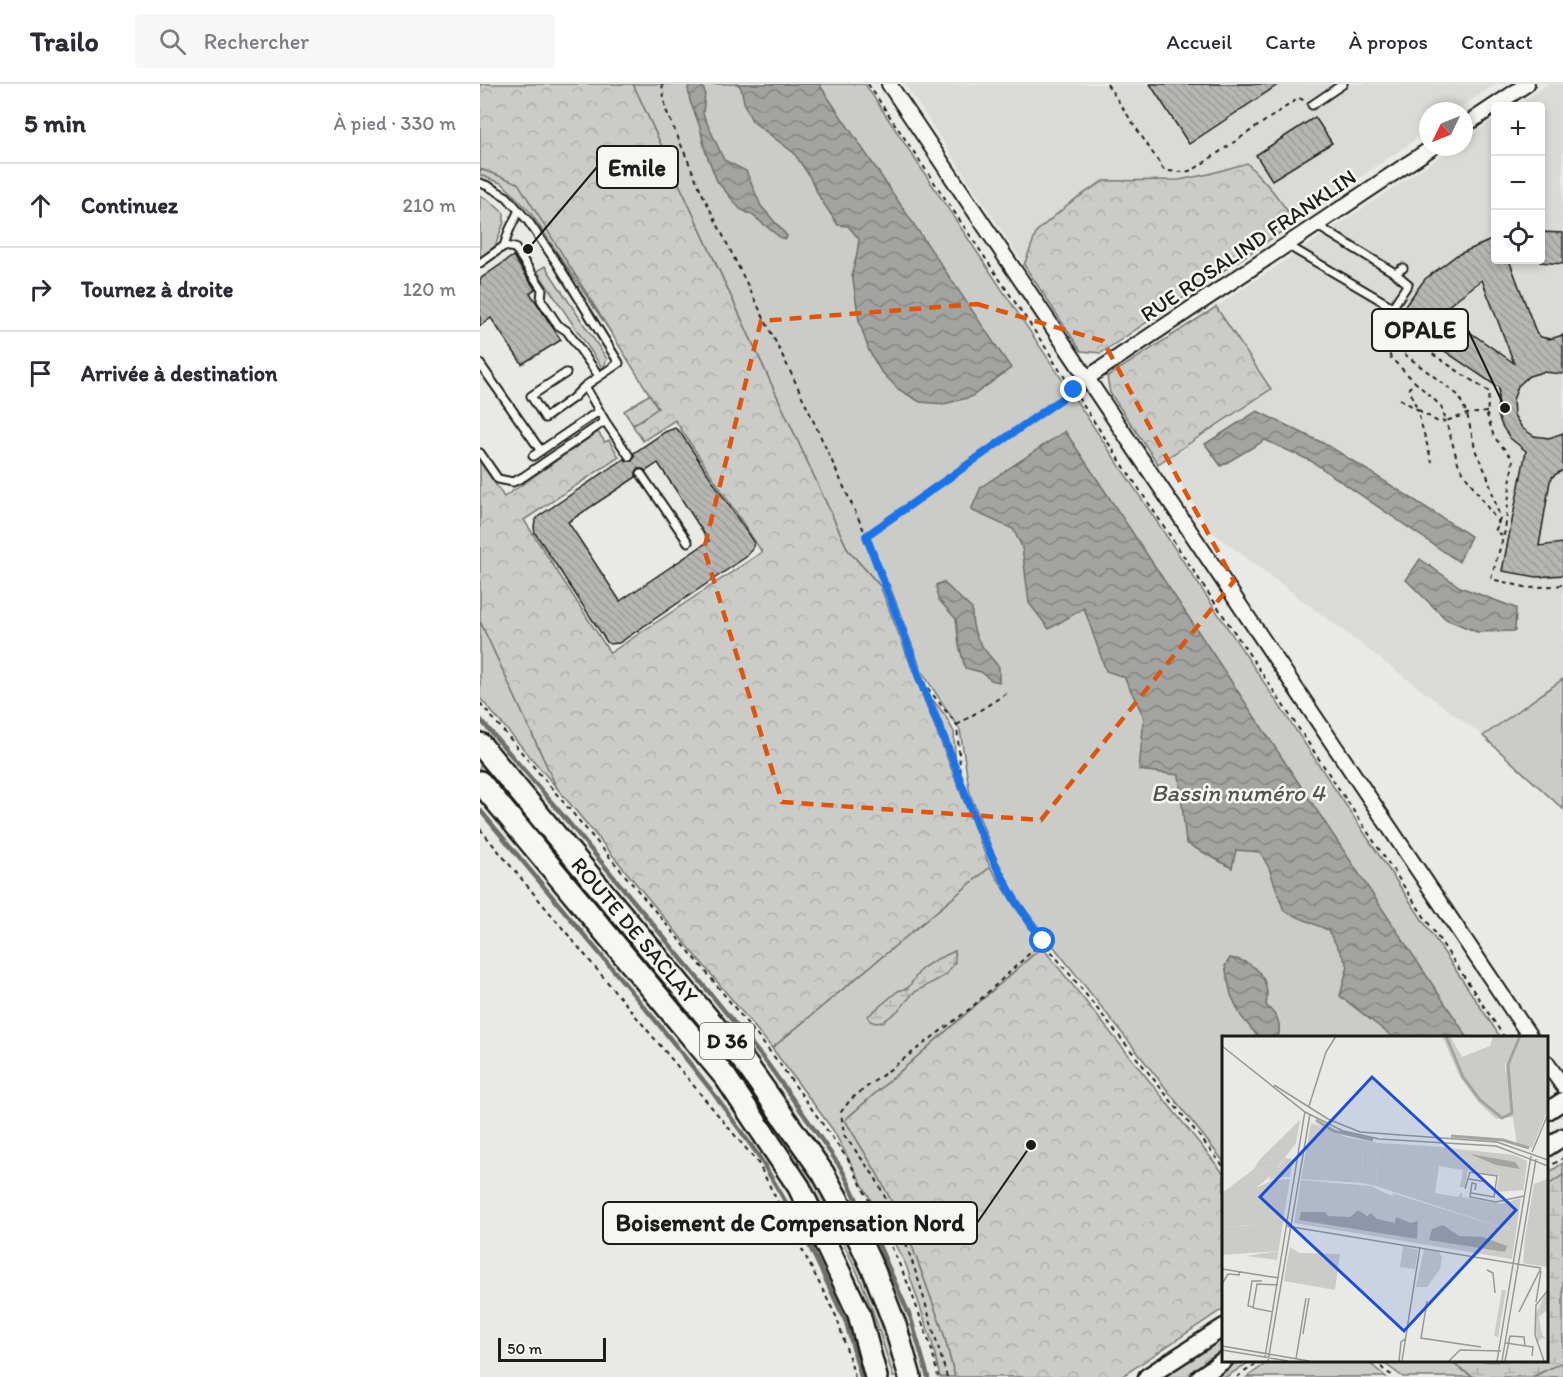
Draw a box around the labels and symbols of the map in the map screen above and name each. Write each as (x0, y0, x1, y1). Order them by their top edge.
north arrow (1419, 102, 1473, 156)
callout: Emile (597, 146, 678, 188)
text: Emile (608, 153, 666, 182)
street label: RUE ROSALIND FRANKLIN (1135, 163, 1361, 328)
callout: OPALE (1372, 309, 1468, 351)
text: OPALE (1384, 315, 1456, 344)
route end (1060, 376, 1086, 402)
water label: Bassin numéro 4 (1151, 778, 1326, 807)
street label: ROUTE DE SACLAY (565, 851, 704, 1010)
route start (1029, 927, 1055, 953)
road number: D 36 (700, 1023, 754, 1059)
inset map (1222, 1036, 1548, 1362)
callout: Boisement de Compensation Nord (603, 1202, 977, 1244)
text: Boisement de Compensation Nord (616, 1208, 965, 1238)
scale bar (498, 1335, 606, 1362)

